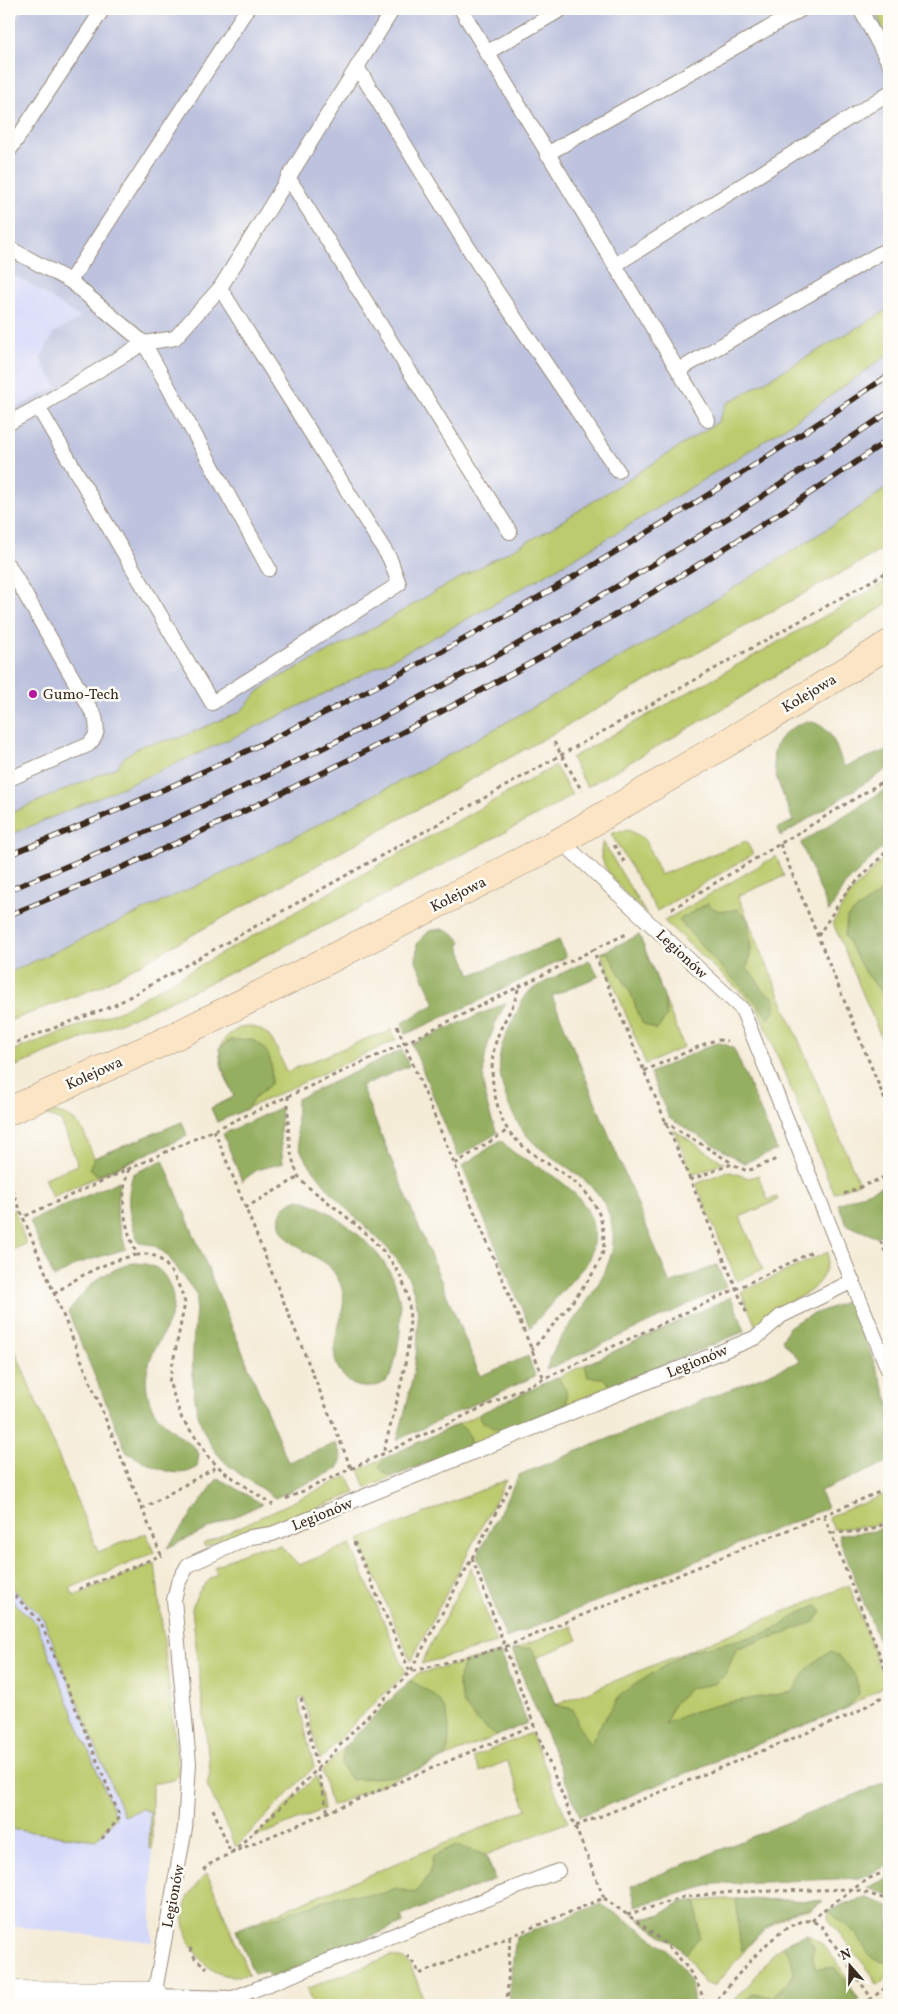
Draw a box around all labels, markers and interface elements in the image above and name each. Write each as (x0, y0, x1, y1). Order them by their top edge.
street label: Kolejowa (779, 670, 841, 719)
place label: Gumo-Tech (43, 685, 119, 706)
marker: Gumo-Tech (27, 688, 39, 700)
street label: Kolejowa (427, 872, 490, 918)
street label: Legionów (650, 926, 712, 985)
street label: Kolejowa (63, 1053, 126, 1096)
street label: Legionów (664, 1341, 732, 1384)
street label: Legionów (289, 1494, 357, 1537)
street label: Legionów (158, 1862, 191, 1930)
north arrow (826, 1942, 876, 1992)
text: N (838, 1945, 854, 1966)

